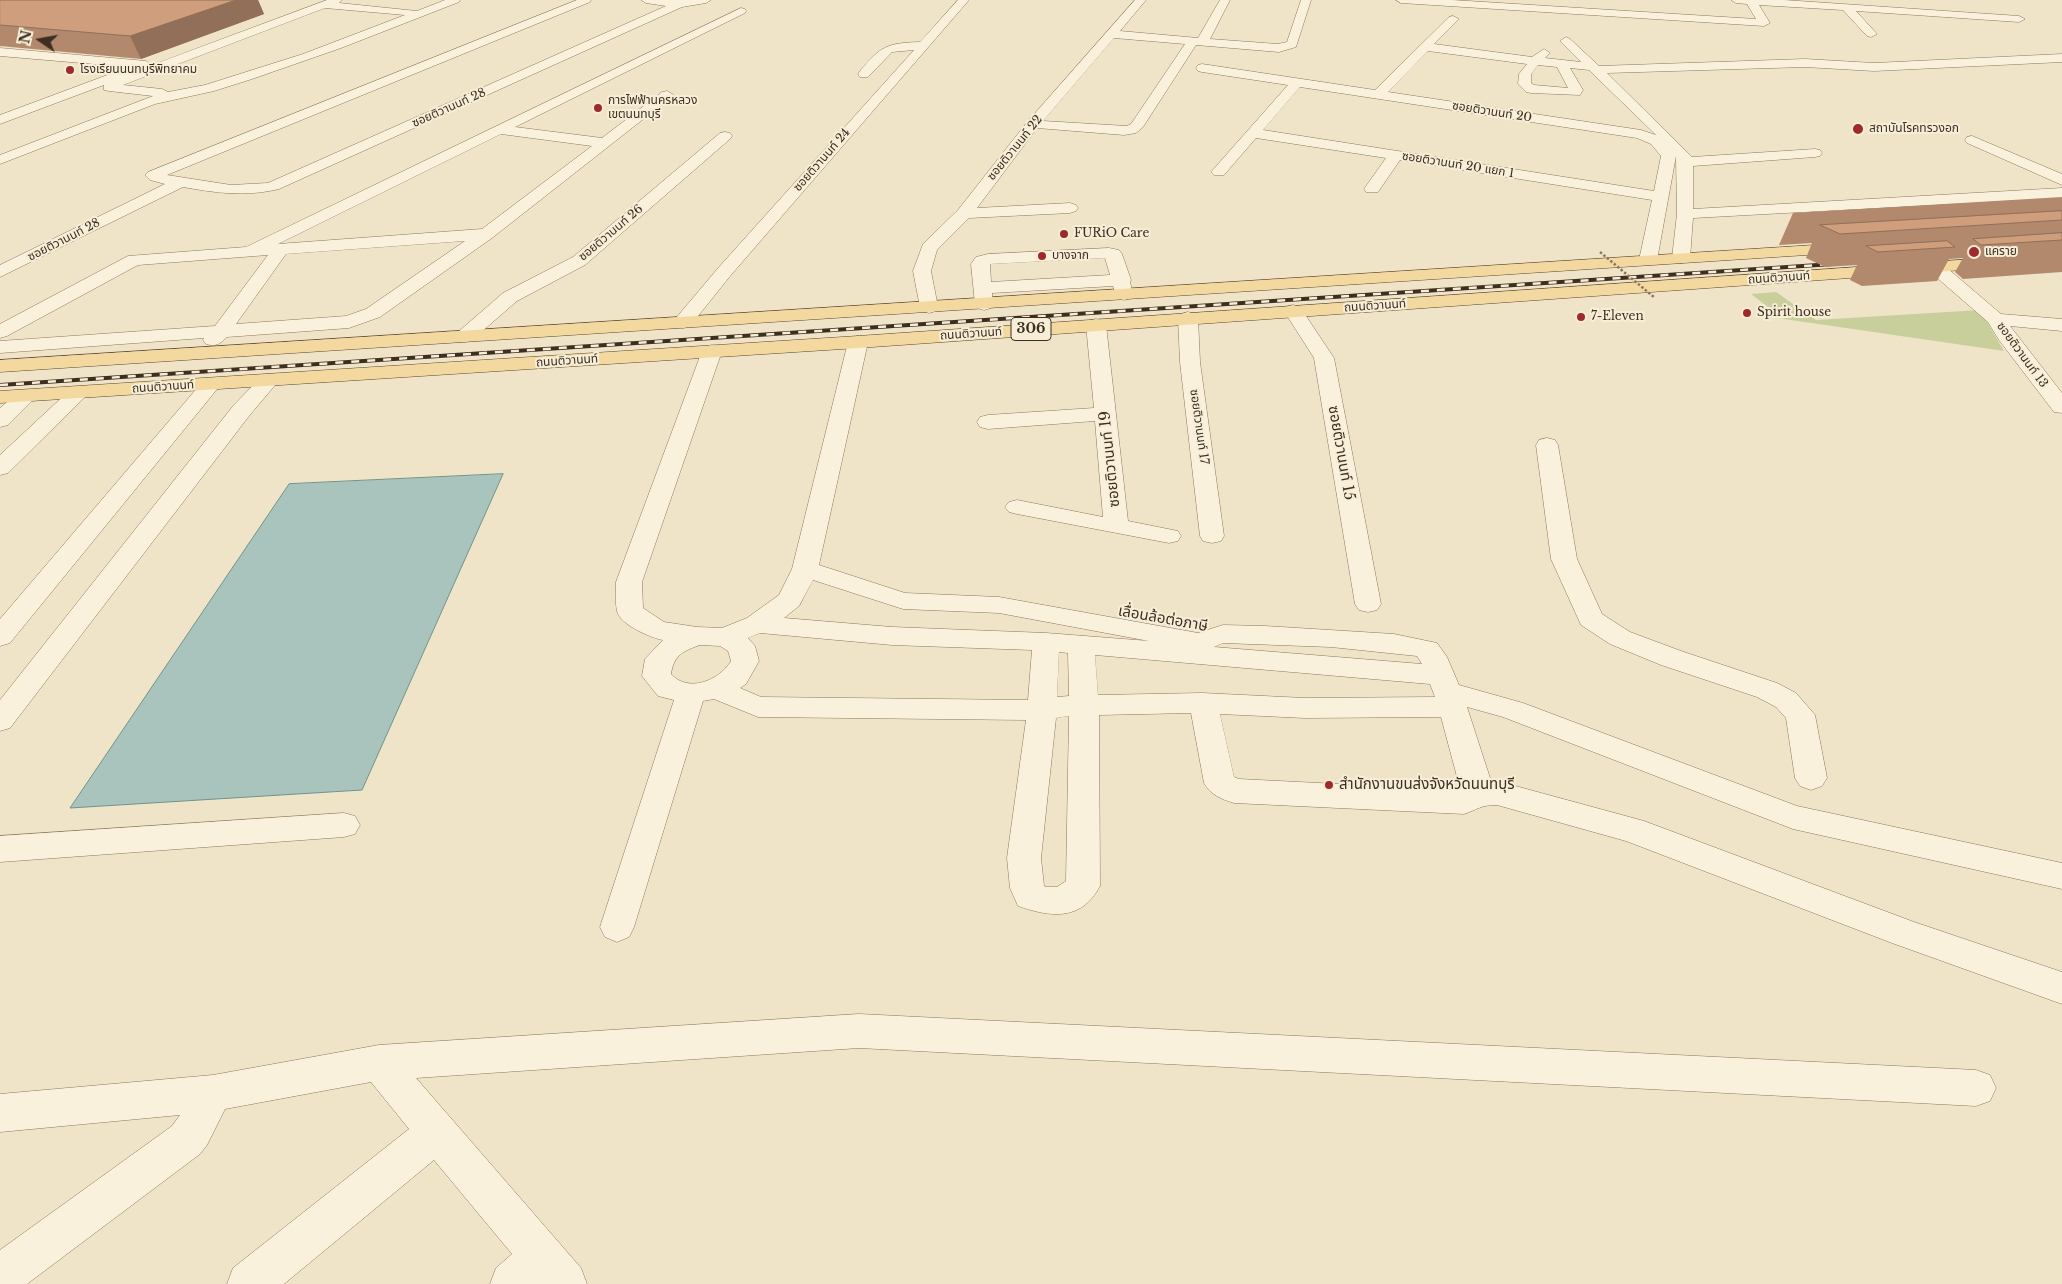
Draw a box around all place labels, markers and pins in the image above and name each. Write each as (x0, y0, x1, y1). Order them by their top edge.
place label: โรงเรียนนนทบุรีพิทยาคม (80, 63, 197, 77)
marker: โรงเรียนนนทบุรีพิทยาคม (64, 64, 76, 76)
place label: การไฟฟ้านครหลวง เขตนนทบุรี (608, 94, 697, 122)
marker: การไฟฟ้านครหลวง เขตนนทบุรี (592, 102, 604, 114)
marker: สถาบันโรคทรวงอก (1851, 122, 1865, 136)
place label: สถาบันโรคทรวงอก (1869, 122, 1959, 136)
place label: FURiO Care (1074, 227, 1149, 241)
marker: FURiO Care (1058, 228, 1070, 240)
marker: แคราย (1967, 245, 1981, 259)
place label: แคราย (1985, 245, 2017, 259)
place label: บางจาก (1052, 249, 1089, 263)
marker: บางจาก (1036, 250, 1048, 262)
place label: Spirit house (1757, 306, 1831, 320)
marker: Spirit house (1741, 307, 1753, 319)
place label: 7-Eleven (1591, 310, 1644, 324)
marker: 7-Eleven (1575, 311, 1587, 323)
place label: สำนักงานขนส่งจังหวัดนนทบุรี (1339, 776, 1515, 794)
marker: สำนักงานขนส่งจังหวัดนนทบุรี (1323, 779, 1335, 791)

